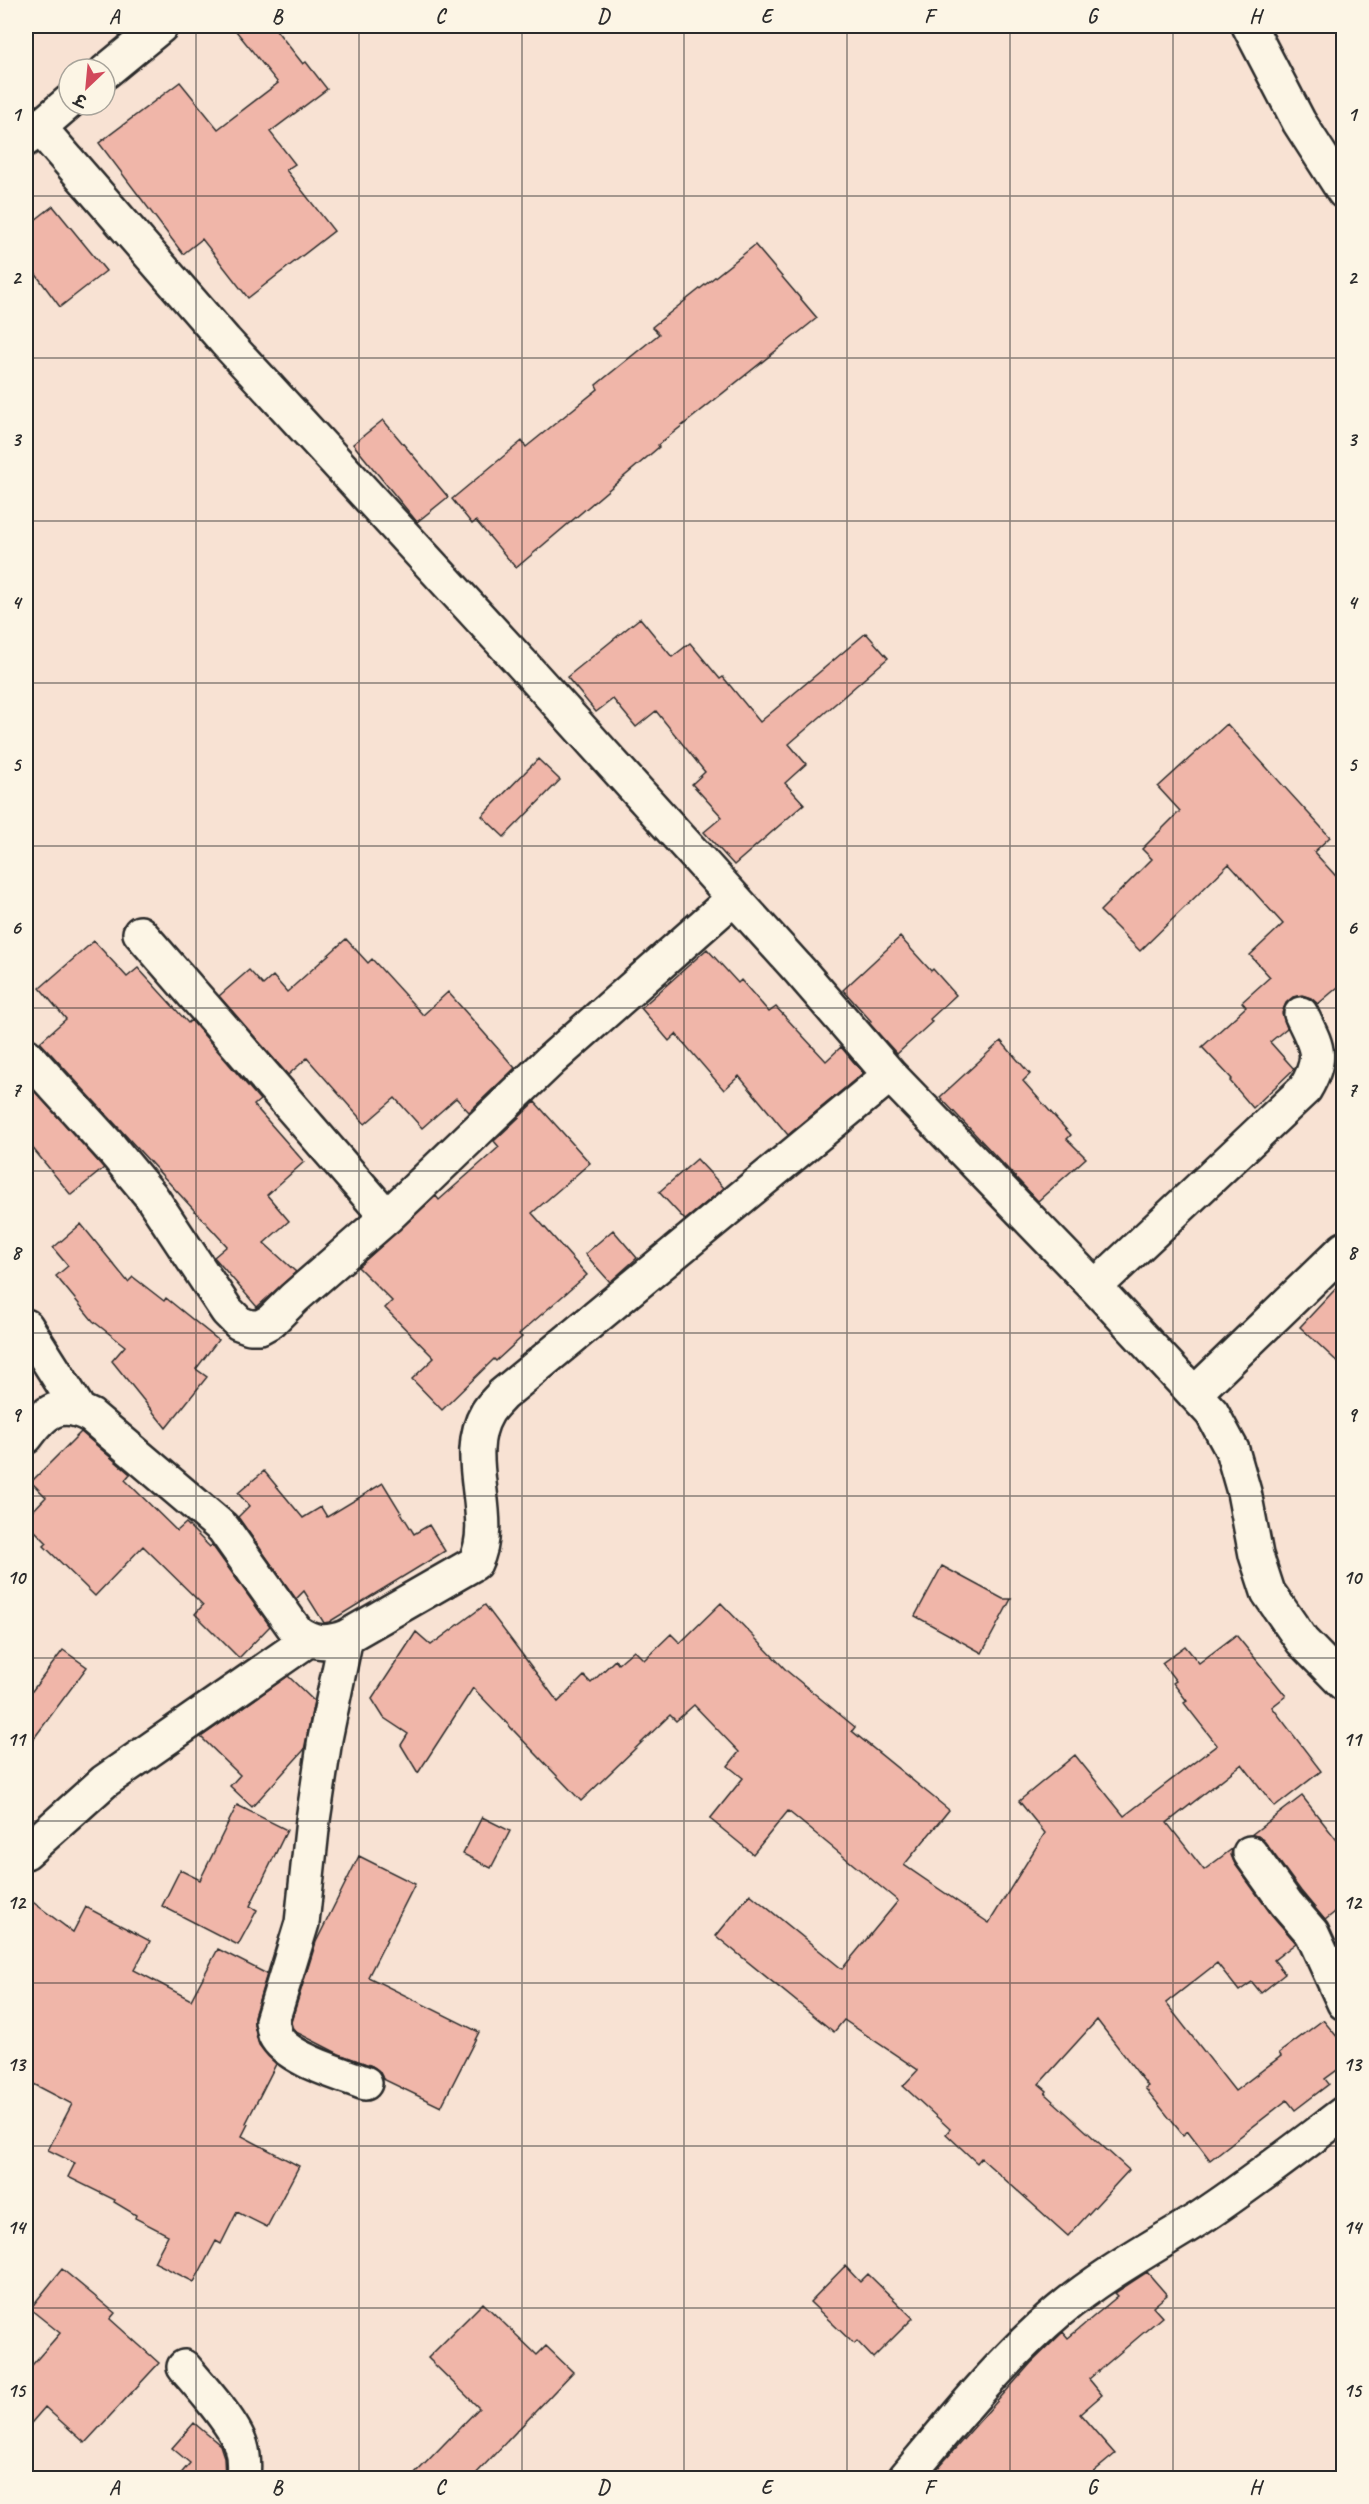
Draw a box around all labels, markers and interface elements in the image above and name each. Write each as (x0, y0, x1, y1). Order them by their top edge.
text: A (109, 4, 121, 29)
text: B (272, 4, 284, 29)
text: C (435, 4, 447, 29)
text: D (597, 4, 611, 29)
text: E (761, 4, 775, 29)
text: F (924, 4, 938, 29)
text: G (1087, 4, 1100, 29)
text: H (1249, 4, 1264, 29)
north arrow (57, 57, 117, 117)
text: उ (70, 88, 92, 112)
text: 1 (12, 102, 23, 127)
text: 1 (1348, 102, 1359, 127)
text: 2 (12, 265, 23, 290)
text: 2 (1348, 265, 1359, 290)
text: 3 (12, 427, 23, 452)
text: 3 (1348, 427, 1359, 452)
text: 4 (12, 590, 24, 615)
text: 4 (1348, 590, 1360, 615)
text: 5 (12, 752, 23, 777)
text: 5 (1348, 752, 1359, 777)
text: 6 (11, 915, 22, 940)
text: 6 (1347, 915, 1358, 940)
text: 7 (12, 1077, 23, 1102)
text: 7 (1348, 1077, 1359, 1102)
text: 8 (12, 1240, 24, 1265)
text: 8 (1348, 1240, 1360, 1265)
text: 9 (12, 1402, 23, 1427)
text: 9 (1348, 1402, 1359, 1427)
text: 10 (7, 1565, 27, 1590)
text: 10 (1343, 1565, 1363, 1590)
text: 11 (7, 1727, 27, 1752)
text: 11 (1343, 1727, 1363, 1752)
text: 12 (7, 1890, 27, 1915)
text: 12 (1343, 1890, 1363, 1915)
text: 13 (7, 2052, 27, 2077)
text: 13 (1343, 2052, 1363, 2077)
text: 14 (7, 2215, 28, 2240)
text: 14 (1343, 2215, 1364, 2240)
text: 15 (7, 2378, 27, 2403)
text: 15 (1343, 2378, 1363, 2403)
text: A (109, 2475, 121, 2500)
text: B (272, 2475, 284, 2500)
text: C (435, 2475, 447, 2500)
text: D (597, 2475, 611, 2500)
text: E (761, 2475, 775, 2500)
text: F (924, 2475, 938, 2500)
text: G (1087, 2475, 1100, 2500)
text: H (1249, 2475, 1264, 2500)

